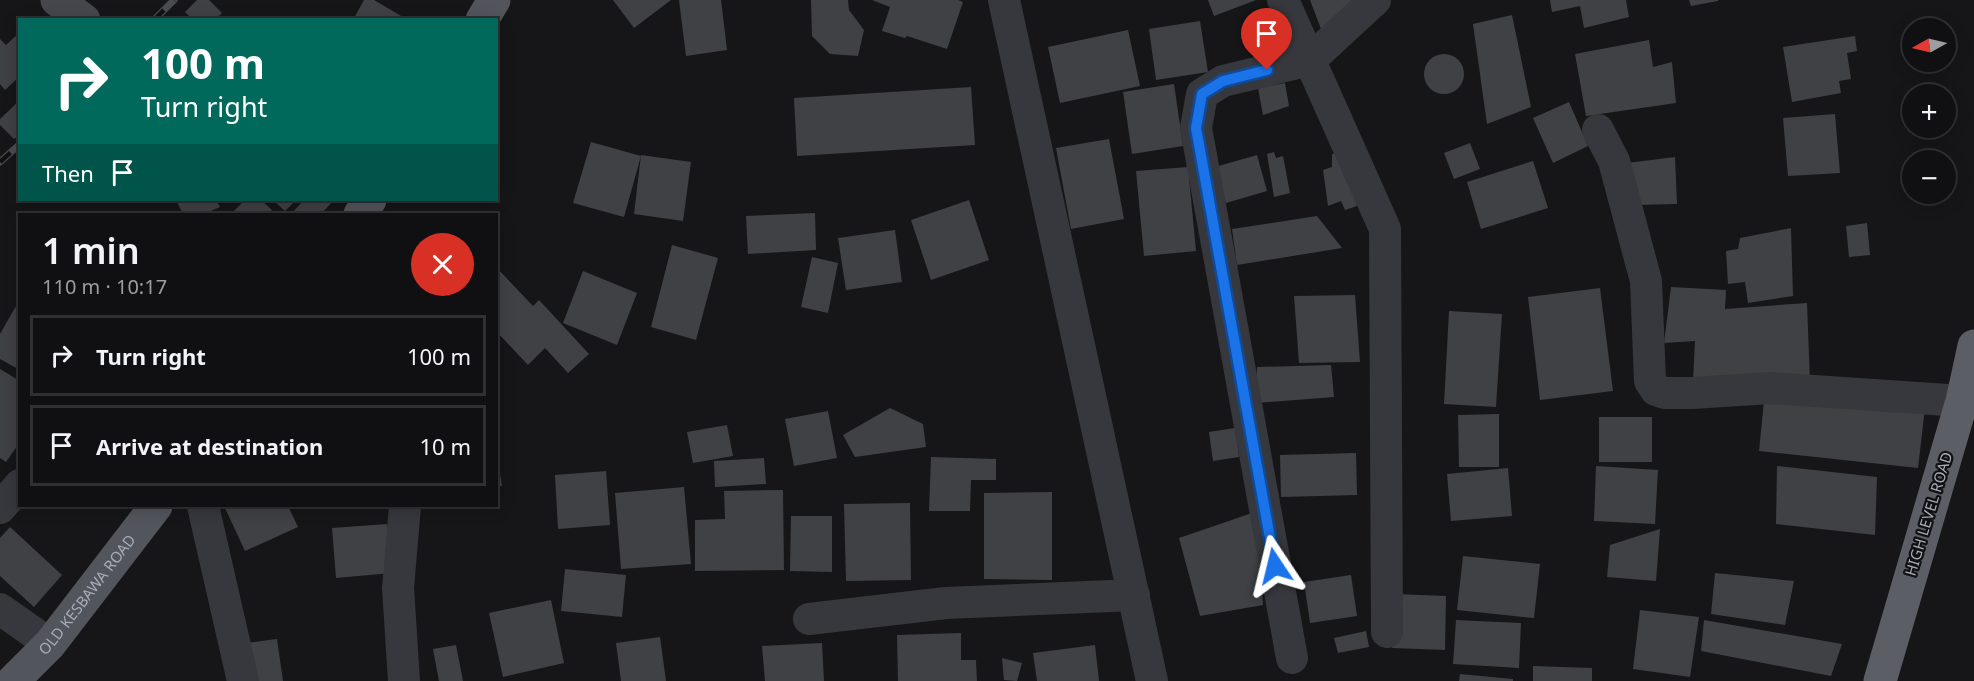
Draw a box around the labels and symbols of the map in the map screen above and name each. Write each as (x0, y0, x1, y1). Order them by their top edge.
pin (1241, 8, 1292, 70)
north arrow (1902, 18, 1956, 72)
street label: HIGH LEVEL ROAD (1900, 449, 1956, 578)
street label: OLD KESBAWA ROAD (34, 530, 140, 659)
position arrow (1243, 534, 1307, 598)

